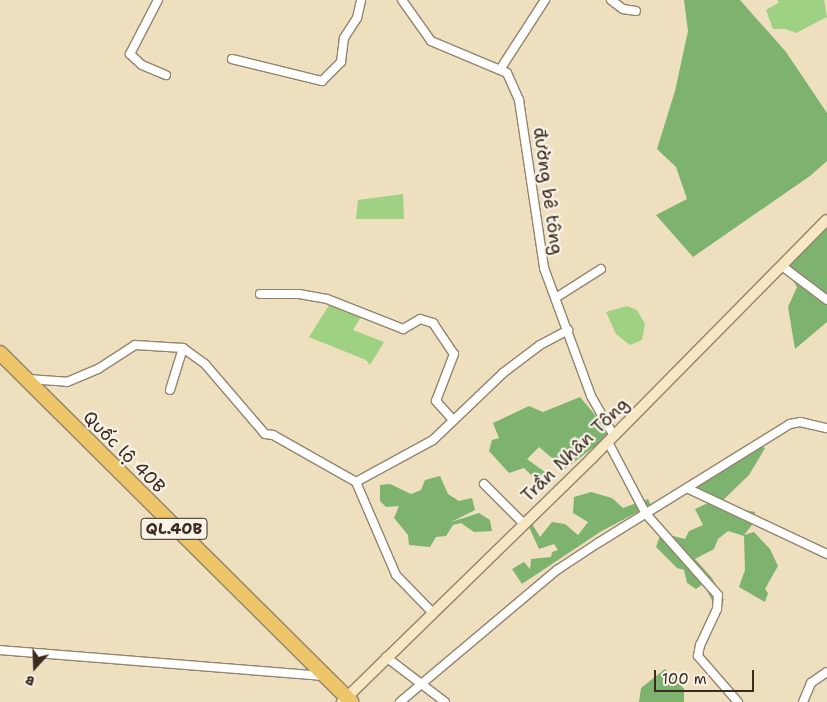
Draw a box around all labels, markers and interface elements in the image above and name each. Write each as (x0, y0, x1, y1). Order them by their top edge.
street label: đường bê tông (528, 126, 568, 256)
street label: Trần Nhân Tông (517, 393, 633, 507)
street label: Quốc lộ 40B (78, 406, 170, 498)
road number: QL.40B (140, 516, 208, 542)
north arrow (10, 642, 60, 692)
scale bar (657, 660, 757, 692)
text: 100 m (662, 669, 707, 689)
text: B (23, 671, 37, 691)

